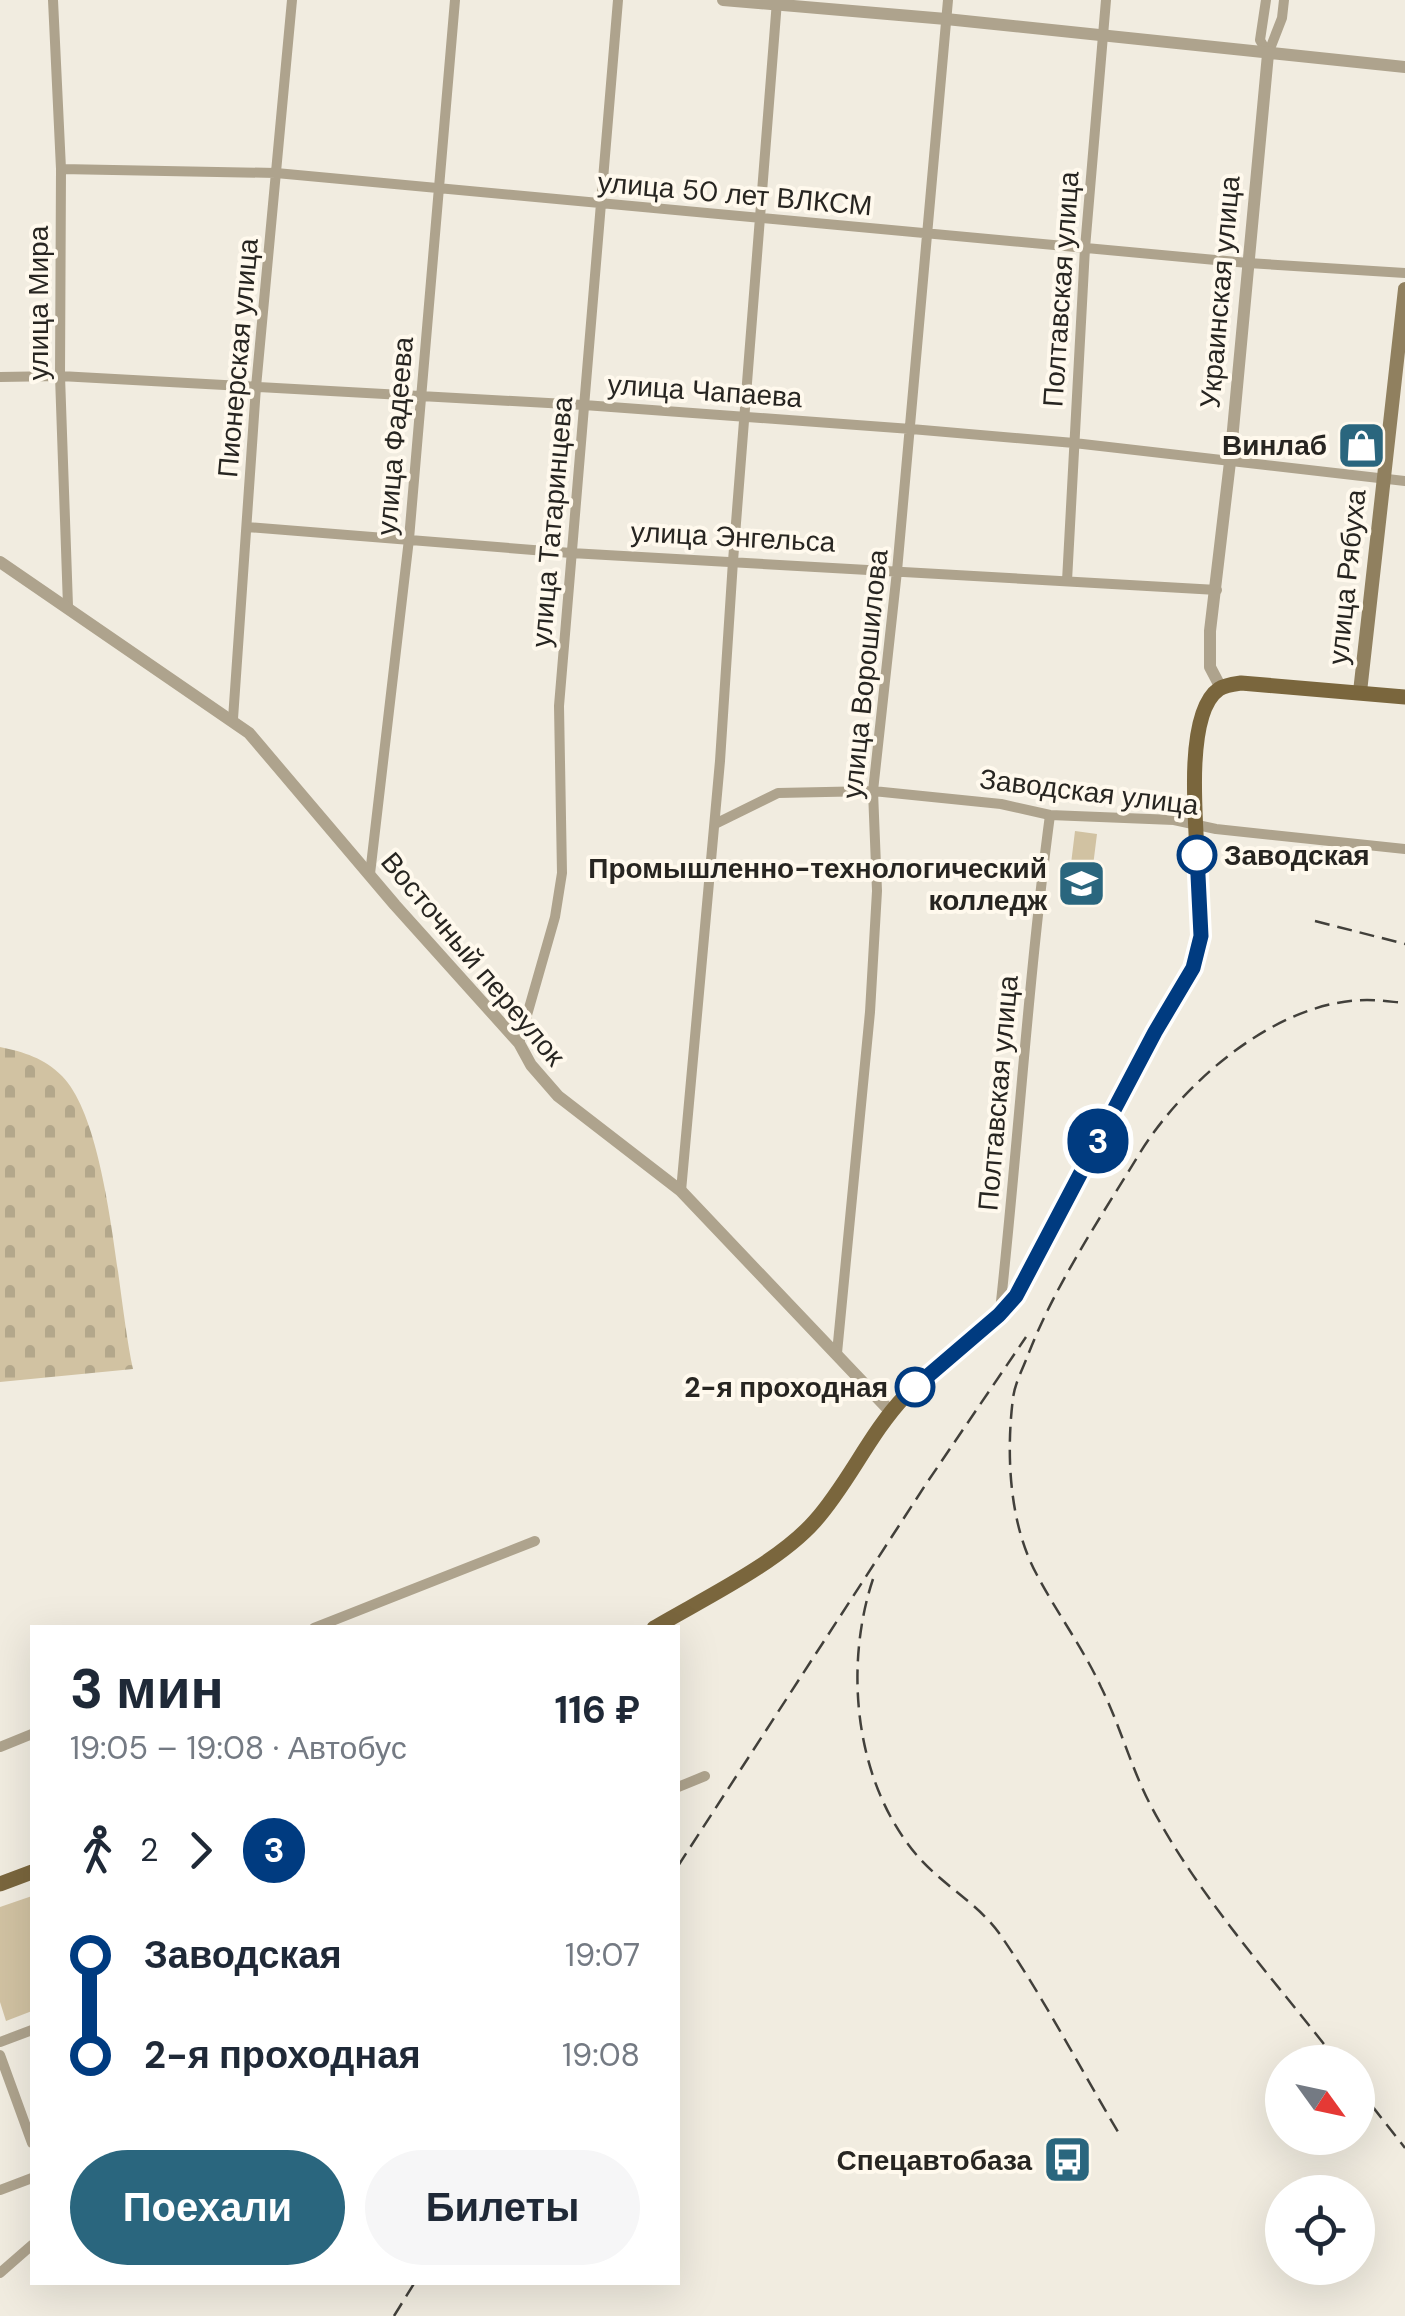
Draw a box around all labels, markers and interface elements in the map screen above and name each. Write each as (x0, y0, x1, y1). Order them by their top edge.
street label: улица 50 лет ВЛКСМ (596, 164, 874, 224)
street label: Полтавская улица (1034, 170, 1088, 408)
street label: Украинская улица (1191, 174, 1249, 410)
street label: улица Мира (20, 225, 57, 380)
street label: Пионерская улица (209, 236, 267, 479)
street label: улица Фадеева (368, 335, 422, 537)
street label: улица Чапаева (606, 366, 804, 416)
street label: улица Татаринцева (523, 395, 581, 649)
shop icon: Винлаб (1336, 419, 1388, 471)
place label: Винлаб (1222, 427, 1327, 464)
street label: улица Рябуха (1319, 487, 1375, 666)
street label: улица Энгельса (630, 513, 837, 561)
street label: улица Ворошилова (834, 547, 897, 800)
street label: Заводская улица (977, 760, 1201, 824)
marker: Заводская (1178, 836, 1216, 874)
place label: Заводская (1224, 837, 1370, 874)
street label: Восточный переулок (373, 844, 574, 1074)
place label: Промышленно-технологический колледж (588, 850, 1048, 919)
school or university icon: Промышленно-технологический колледж (1056, 858, 1108, 910)
street label: Полтавская улица (969, 973, 1027, 1212)
line badge: 3 (1066, 1108, 1130, 1174)
text: 3 (1087, 1118, 1109, 1164)
marker: 2-я проходная (896, 1368, 934, 1406)
place label: 2-я проходная (684, 1369, 888, 1406)
text: 3 мин (70, 1653, 224, 1725)
text: 116 ₽ (554, 1685, 640, 1735)
text: 19:05 – 19:08 · Автобус (70, 1727, 407, 1769)
icon: walk (70, 1823, 125, 1878)
icon: forward (173, 1823, 228, 1878)
text: 3 (263, 1827, 285, 1873)
text: 2 (140, 1829, 158, 1871)
text: Заводская (144, 1930, 342, 1980)
text: 19:07 (565, 1934, 640, 1976)
text: 2-я проходная (144, 2030, 421, 2080)
text: 19:08 (562, 2034, 640, 2076)
north arrow (1265, 2045, 1375, 2155)
map controls (1265, 2045, 1375, 2285)
bus stop icon: Спецавтобаза (1041, 2134, 1093, 2186)
place label: Спецавтобаза (837, 2142, 1032, 2179)
button: Поехали (70, 2150, 345, 2265)
button: Билеты (365, 2150, 640, 2265)
button: locate (1265, 2175, 1375, 2285)

